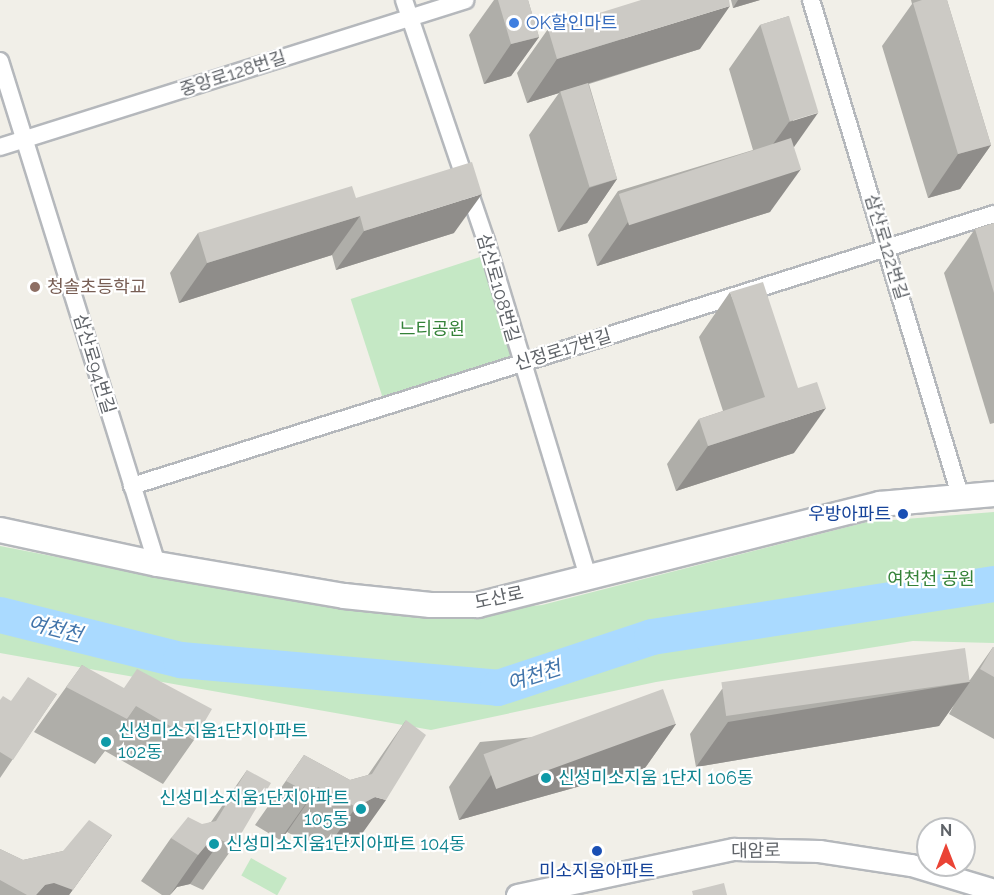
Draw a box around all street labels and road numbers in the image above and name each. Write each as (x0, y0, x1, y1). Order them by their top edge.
street label: 중앙로128번길 (177, 47, 289, 101)
street label: 삼산로122번길 (860, 192, 912, 302)
street label: 삼산로108번길 (472, 231, 524, 345)
street label: 삼산로94번길 (69, 312, 119, 416)
street label: 신정로17번길 (512, 325, 614, 375)
street label: 도산로 (472, 582, 526, 614)
street label: 대암로 (731, 840, 781, 862)

